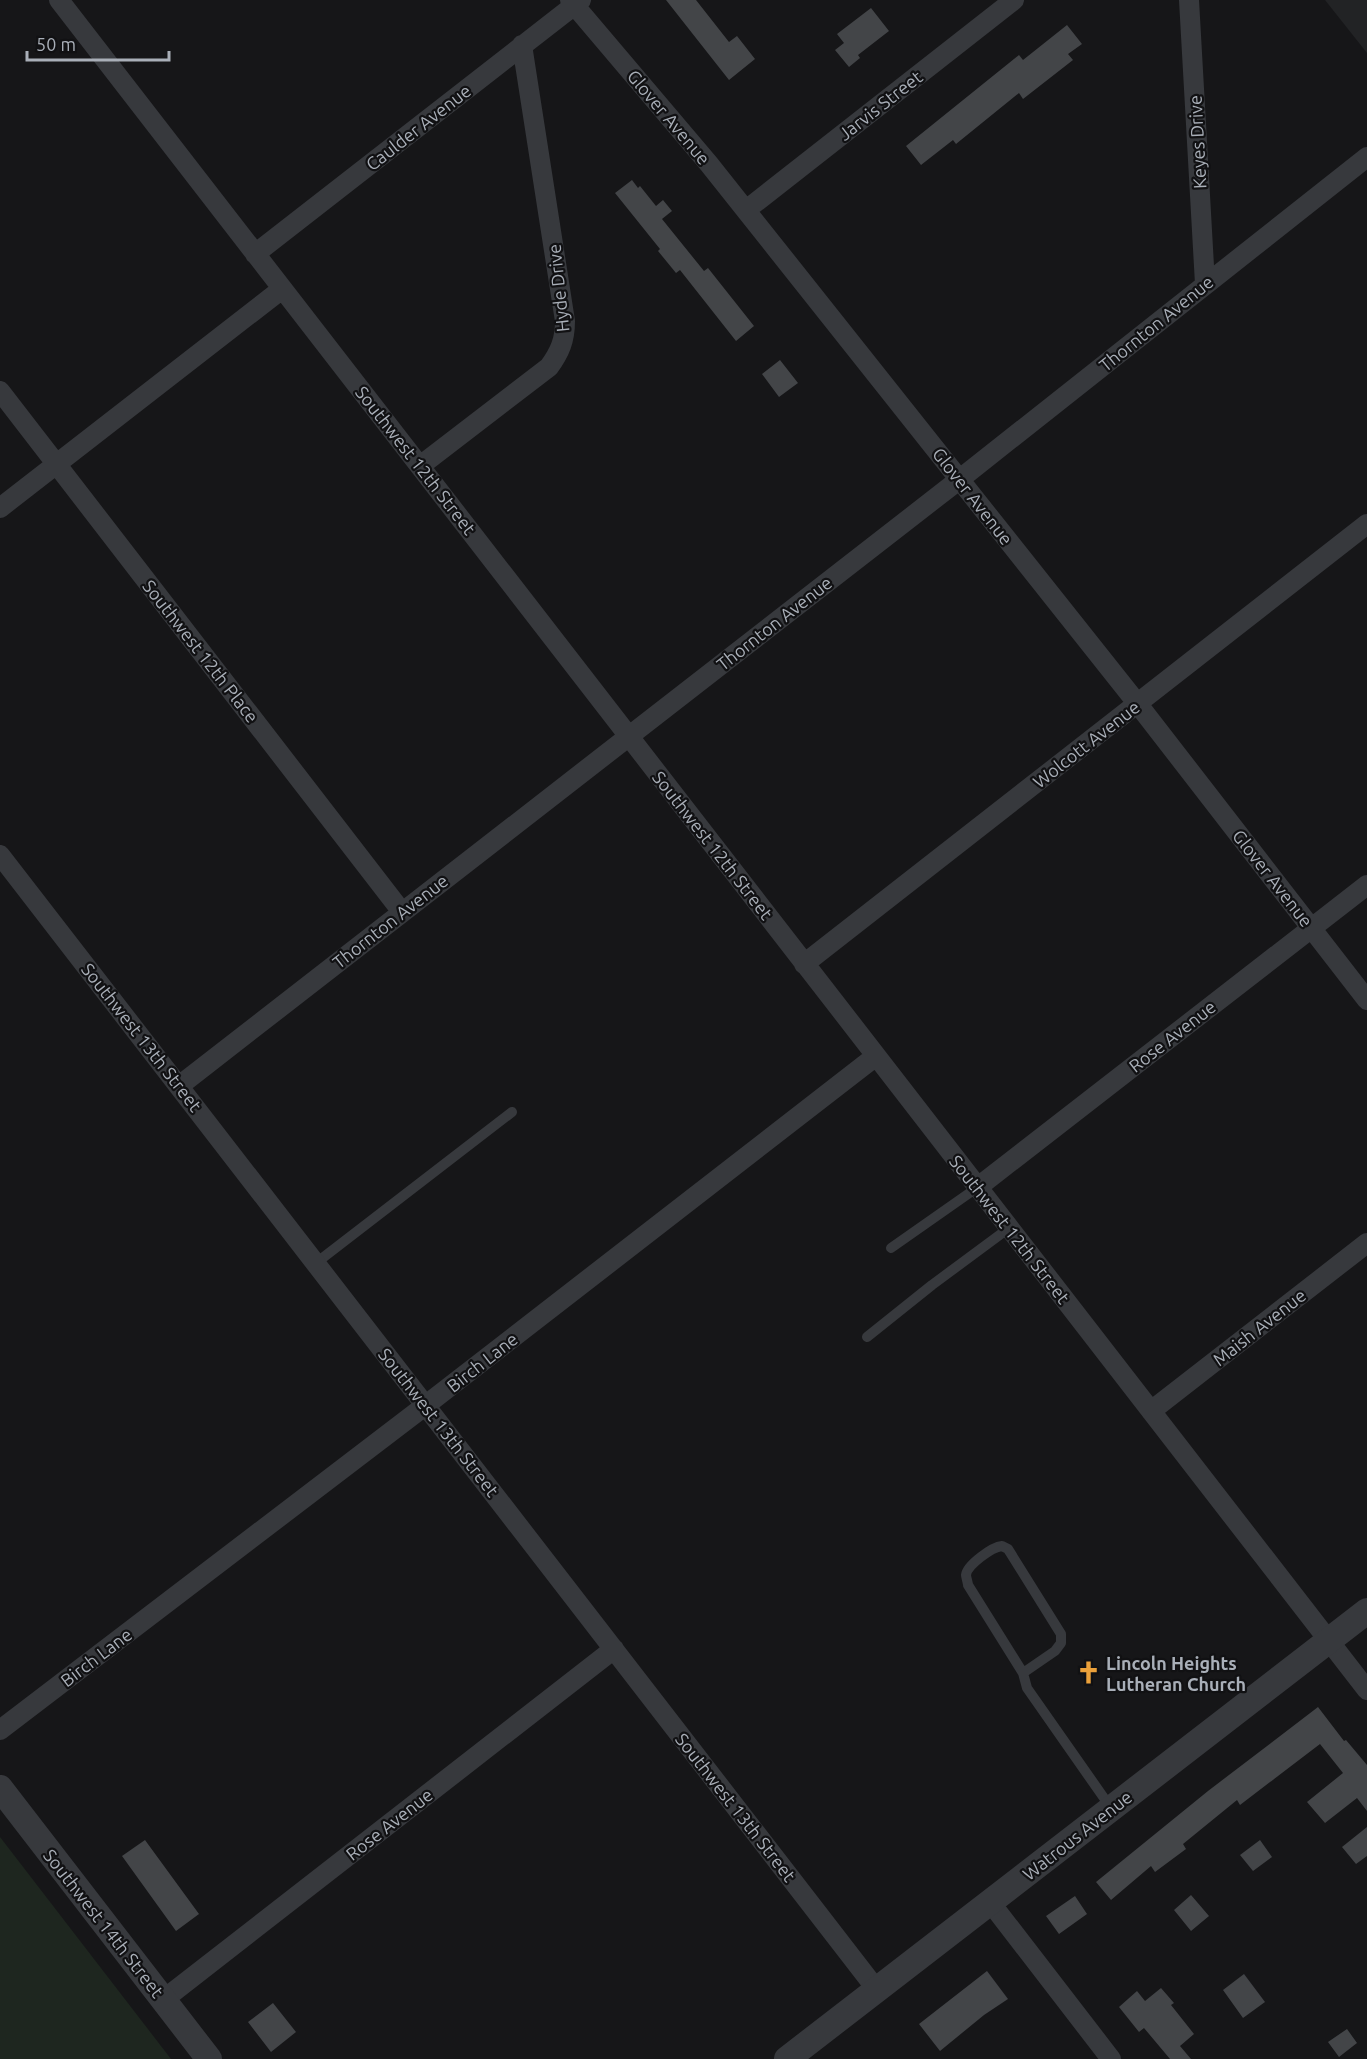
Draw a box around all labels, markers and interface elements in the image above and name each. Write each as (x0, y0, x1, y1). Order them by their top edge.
scale bar (27, 24, 170, 62)
text: 50 m (36, 34, 76, 54)
street label: Glover Avenue (624, 66, 714, 168)
street label: Jarvis Street (834, 66, 926, 144)
street label: Caulder Avenue (362, 80, 474, 174)
street label: Keyes Drive (1185, 95, 1209, 189)
street label: Hyde Drive (543, 243, 573, 333)
street label: Thornton Avenue (1095, 271, 1217, 375)
street label: Southwest 12th Street (352, 382, 480, 538)
street label: Glover Avenue (929, 444, 1017, 548)
street label: Thornton Avenue (712, 572, 836, 674)
street label: Southwest 12th Place (139, 576, 263, 726)
street label: Wolcott Avenue (1029, 696, 1143, 792)
street label: Southwest 12th Street (649, 767, 777, 923)
street label: Glover Avenue (1229, 826, 1317, 930)
street label: Thornton Avenue (328, 870, 452, 972)
street label: Southwest 13th Street (78, 959, 206, 1115)
street label: Rose Avenue (1125, 996, 1219, 1076)
street label: Southwest 12th Street (946, 1151, 1074, 1307)
street label: Maish Avenue (1209, 1285, 1309, 1369)
street label: Birch Lane (443, 1328, 521, 1396)
street label: Southwest 13th Street (375, 1344, 503, 1500)
street label: Birch Lane (56, 1624, 136, 1690)
place label: Lincoln Heights Lutheran Church (1106, 1653, 1246, 1694)
church icon: Lincoln Heights Lutheran Church (1075, 1660, 1101, 1686)
street label: Southwest 13th Street (672, 1729, 800, 1885)
street label: Rose Avenue (342, 1784, 436, 1864)
street label: Watrous Avenue (1019, 1786, 1135, 1884)
street label: Southwest 14th Street (40, 1845, 168, 2001)

